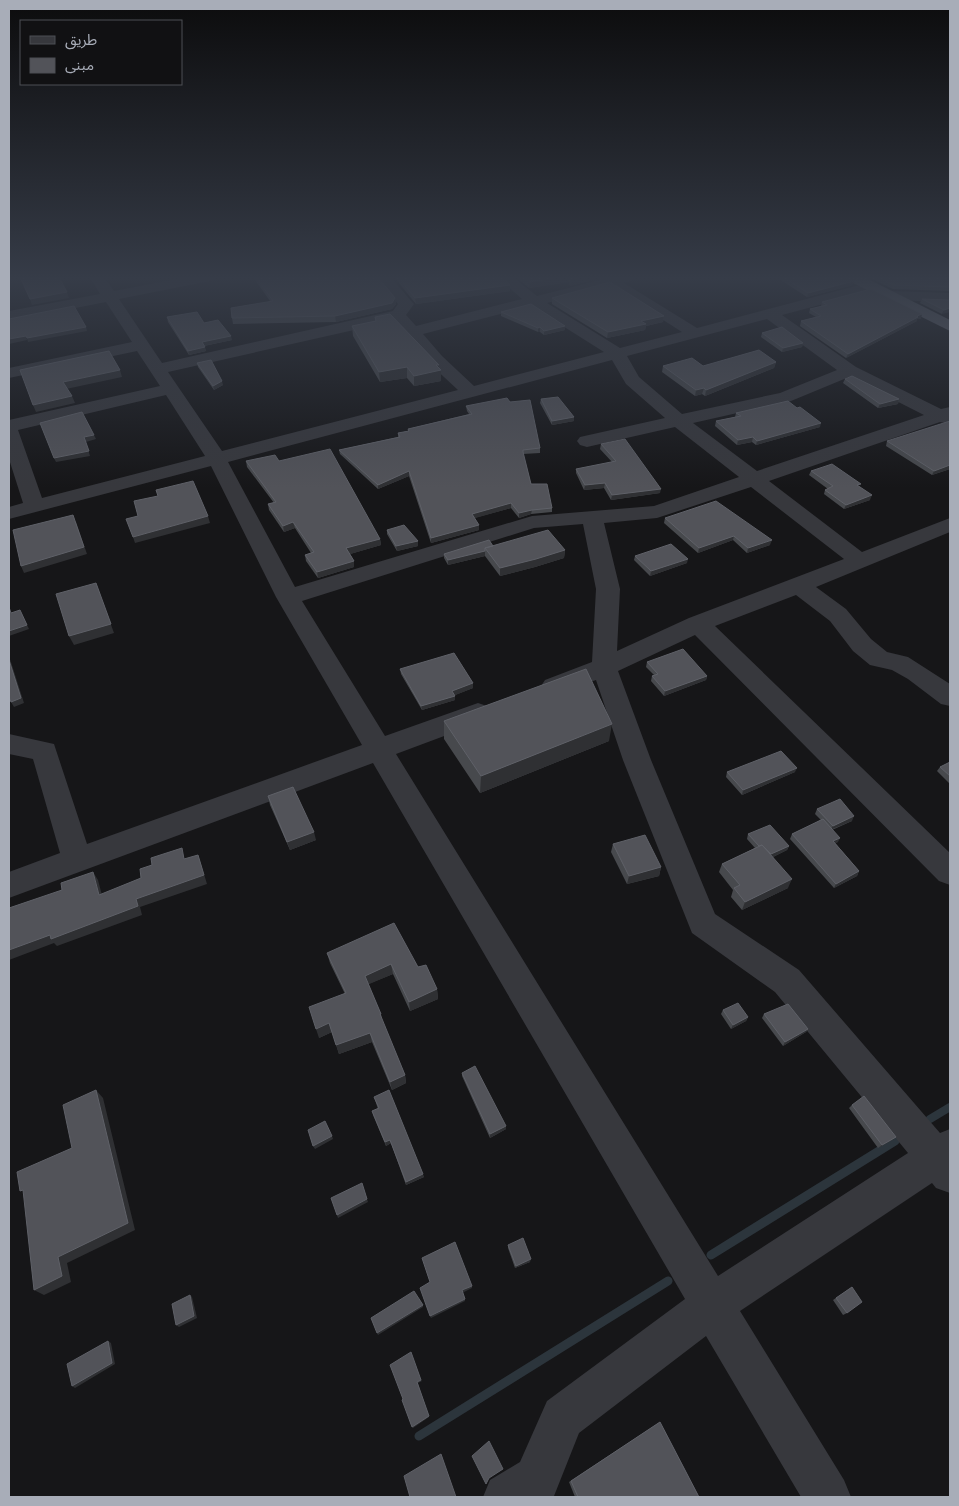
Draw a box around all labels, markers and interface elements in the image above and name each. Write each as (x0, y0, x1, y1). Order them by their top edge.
legend (20, 20, 182, 85)
text: طريق (65, 31, 97, 50)
text: مبنى (65, 56, 94, 74)

